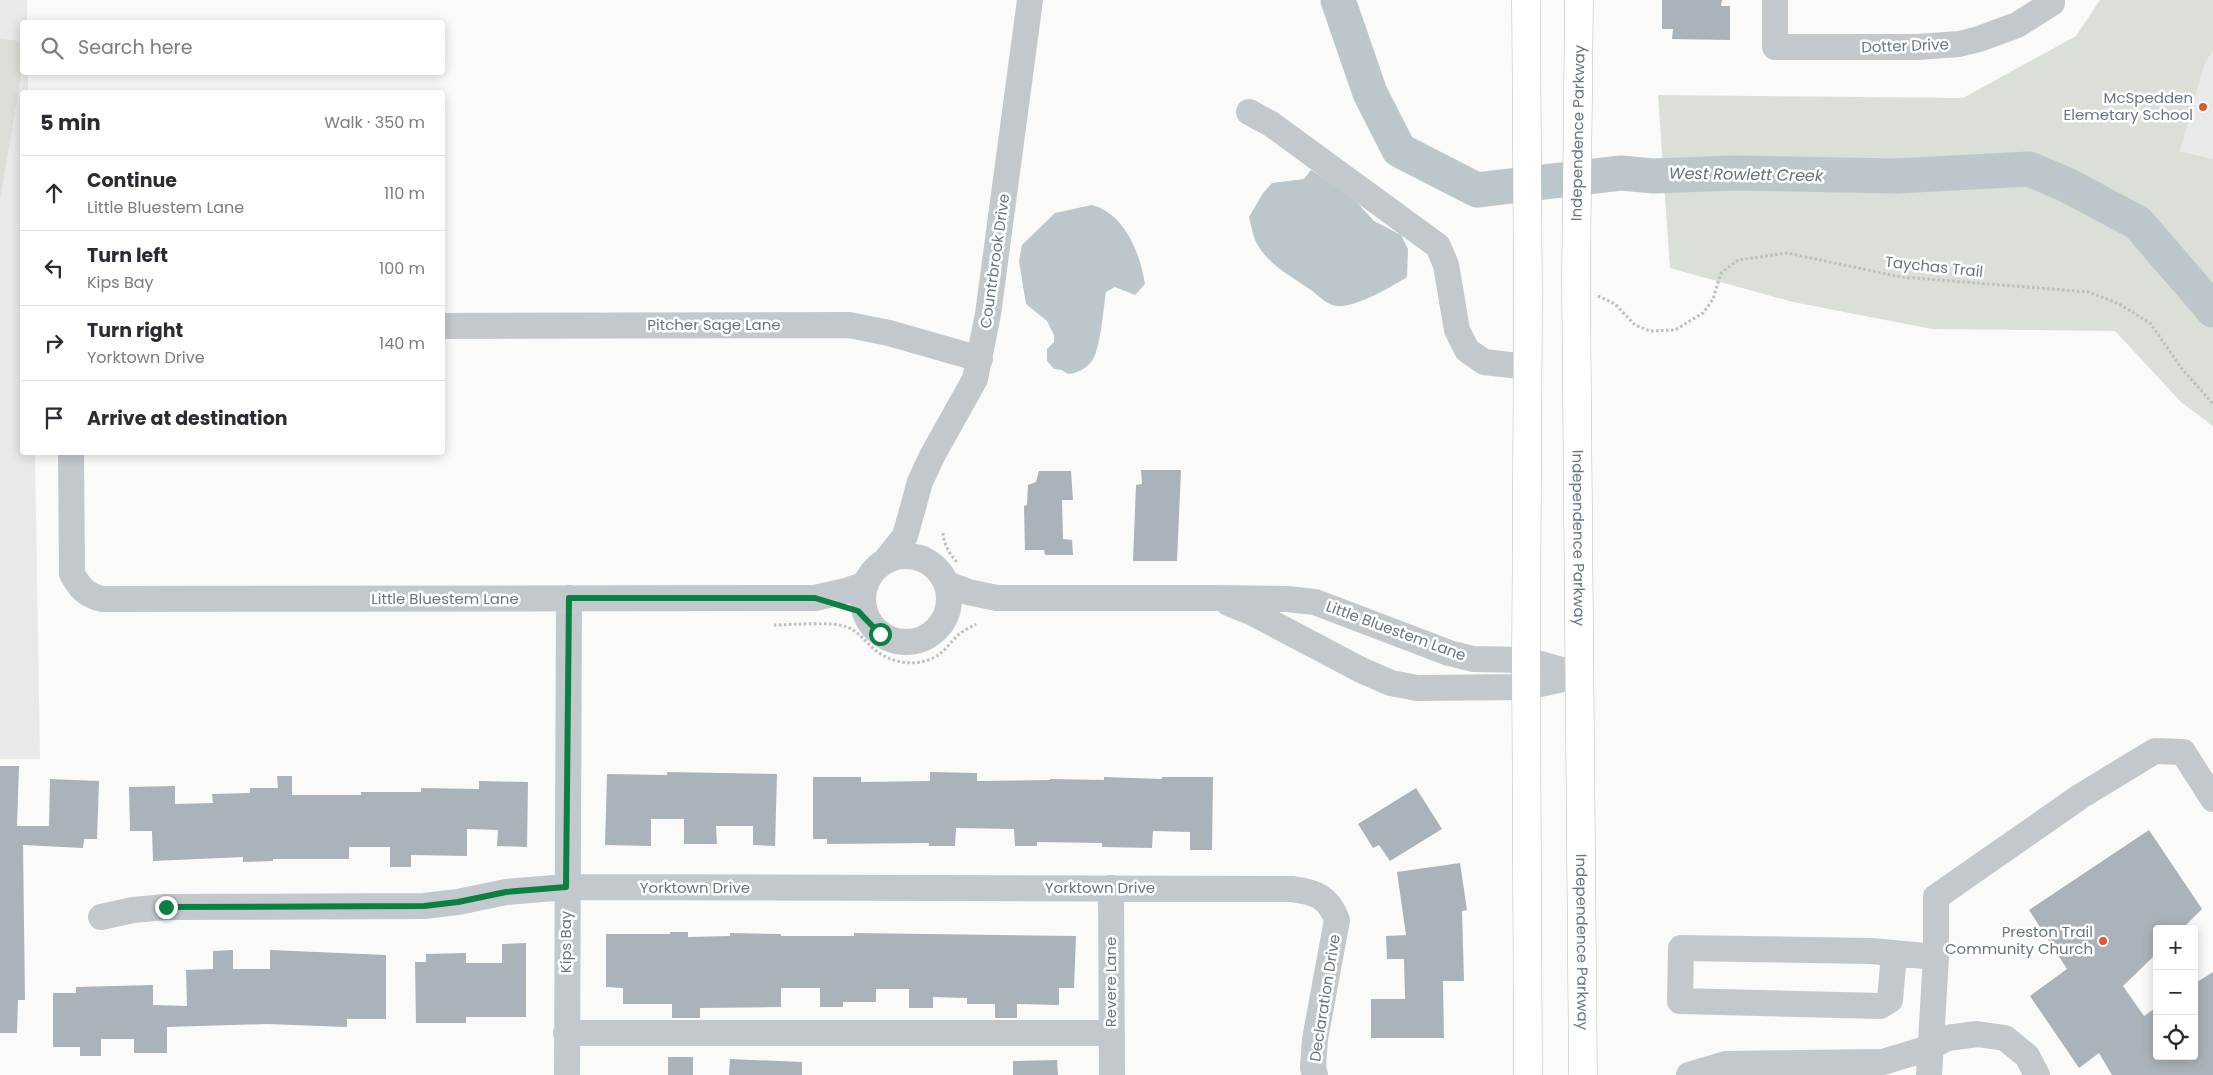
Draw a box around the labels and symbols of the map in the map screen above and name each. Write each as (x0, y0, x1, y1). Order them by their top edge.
street label: Dotter Drive (1861, 33, 1949, 58)
street label: Independence Parkway (1565, 44, 1590, 221)
place label: McSpedden Elemetary School (2064, 87, 2193, 125)
marker: McSpedden Elemetary School (2197, 101, 2209, 113)
water label: West Rowlett Creek (1669, 162, 1824, 187)
street label: Countrbrook Drive (975, 192, 1014, 330)
street label: Taychas Trail (1884, 251, 1984, 282)
street label: Pitcher Sage Lane (647, 314, 781, 335)
street label: Independence Parkway (1567, 450, 1590, 627)
street label: Little Bluestem Lane (371, 588, 519, 609)
street label: Little Bluestem Lane (1323, 595, 1469, 666)
route start (869, 623, 892, 646)
street label: Independence Parkway (1571, 854, 1594, 1031)
street label: Yorktown Drive (640, 877, 750, 898)
street label: Yorktown Drive (1045, 877, 1155, 898)
route end (155, 896, 178, 919)
street label: Kips Bay (555, 910, 576, 973)
place label: Preston Trail Community Church (1945, 921, 2093, 959)
street label: Declaration Drive (1304, 933, 1345, 1063)
marker: Preston Trail Community Church (2097, 935, 2109, 947)
street label: Revere Lane (1100, 937, 1121, 1027)

